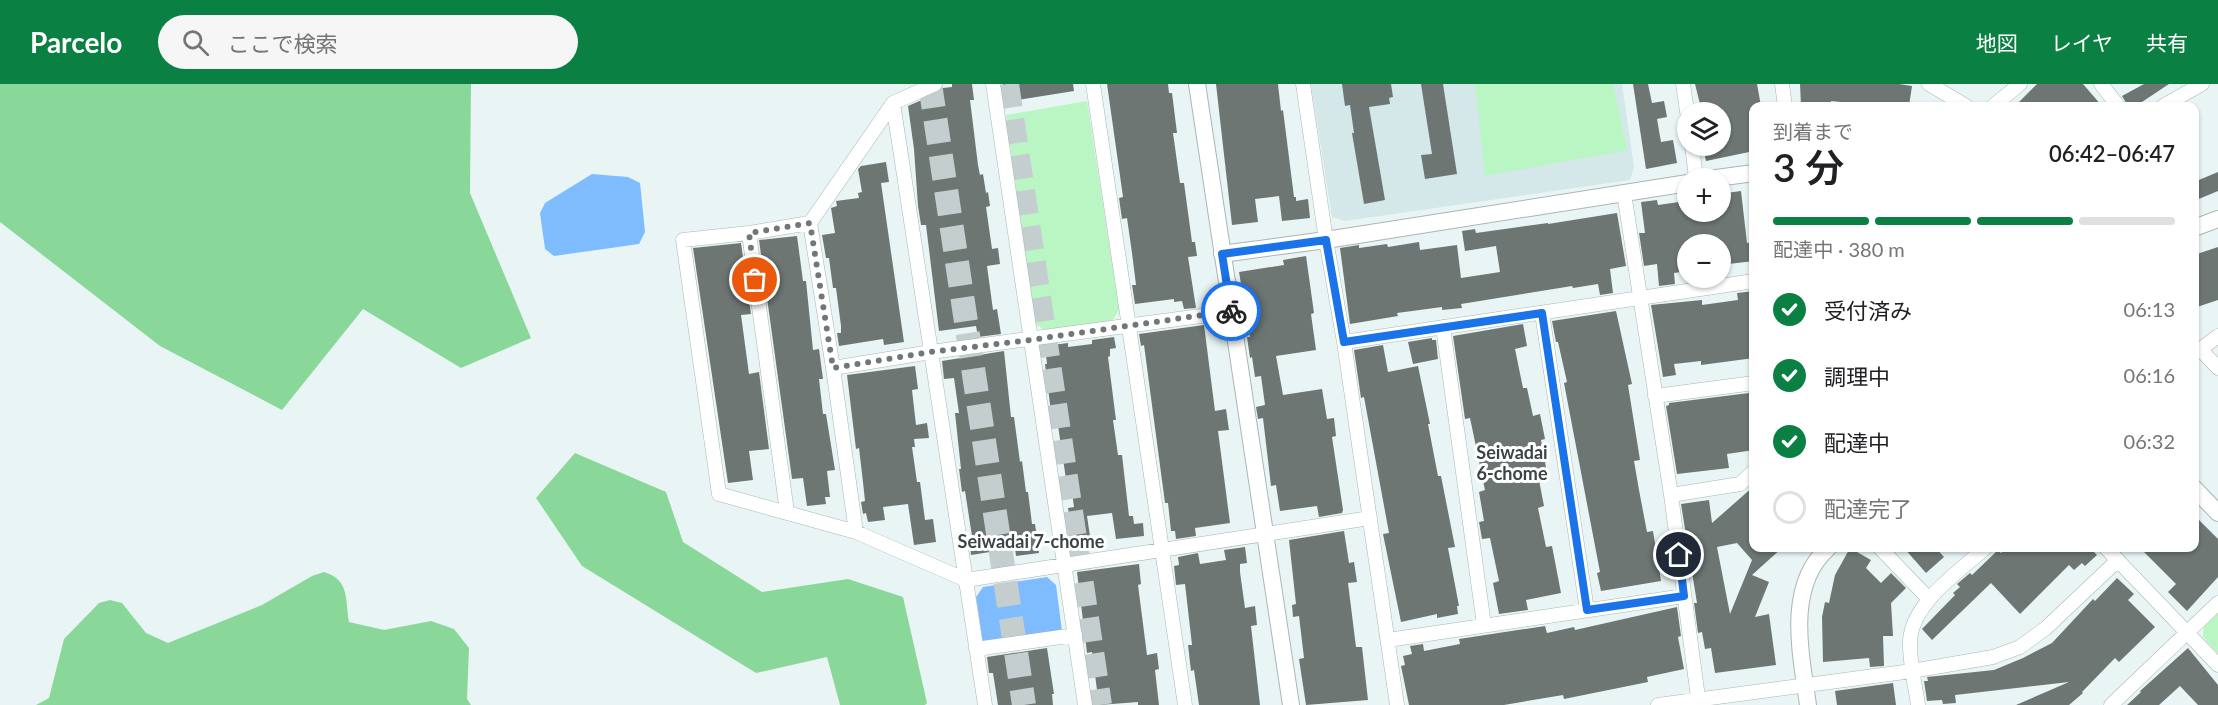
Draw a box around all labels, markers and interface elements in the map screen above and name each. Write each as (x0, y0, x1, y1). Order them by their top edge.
search box (158, 15, 578, 69)
text: Parcelo (30, 25, 122, 59)
icon: search (179, 26, 212, 59)
text: ここで検索 (227, 30, 337, 57)
text: 地図 (1976, 30, 2018, 55)
text: レイヤ (2051, 30, 2113, 55)
text: 共有 (2146, 30, 2188, 55)
map controls (1677, 102, 1731, 288)
button: layers (1677, 102, 1731, 156)
text: 到着まで (1773, 119, 1853, 143)
text: 06:42–06:47 (2049, 140, 2175, 167)
text: 3 分 (1773, 144, 1844, 190)
button: + (1677, 168, 1731, 222)
button: − (1677, 234, 1731, 288)
text: 配達中 · 380 m (1773, 237, 1905, 261)
pin (729, 254, 780, 305)
icon: bag (738, 263, 771, 296)
courier (1201, 281, 1261, 341)
icon: check (1773, 293, 1806, 326)
icon: bike (1215, 295, 1248, 328)
text: 受付済み (1824, 297, 1912, 324)
text: 06:13 (2124, 297, 2175, 321)
icon: check (1773, 359, 1806, 392)
text: 調理中 (1824, 363, 1890, 390)
text: 06:16 (2124, 363, 2175, 387)
icon: check (1773, 425, 1806, 458)
text: 配達中 (1824, 429, 1890, 456)
text: 06:32 (2124, 429, 2175, 453)
district label: Seiwadai 6-chome (1476, 441, 1548, 484)
text: 配達完了 (1824, 495, 1912, 522)
pin (1653, 529, 1704, 580)
district label: Seiwadai 7-chome (958, 530, 1105, 552)
icon: home (1662, 538, 1695, 571)

